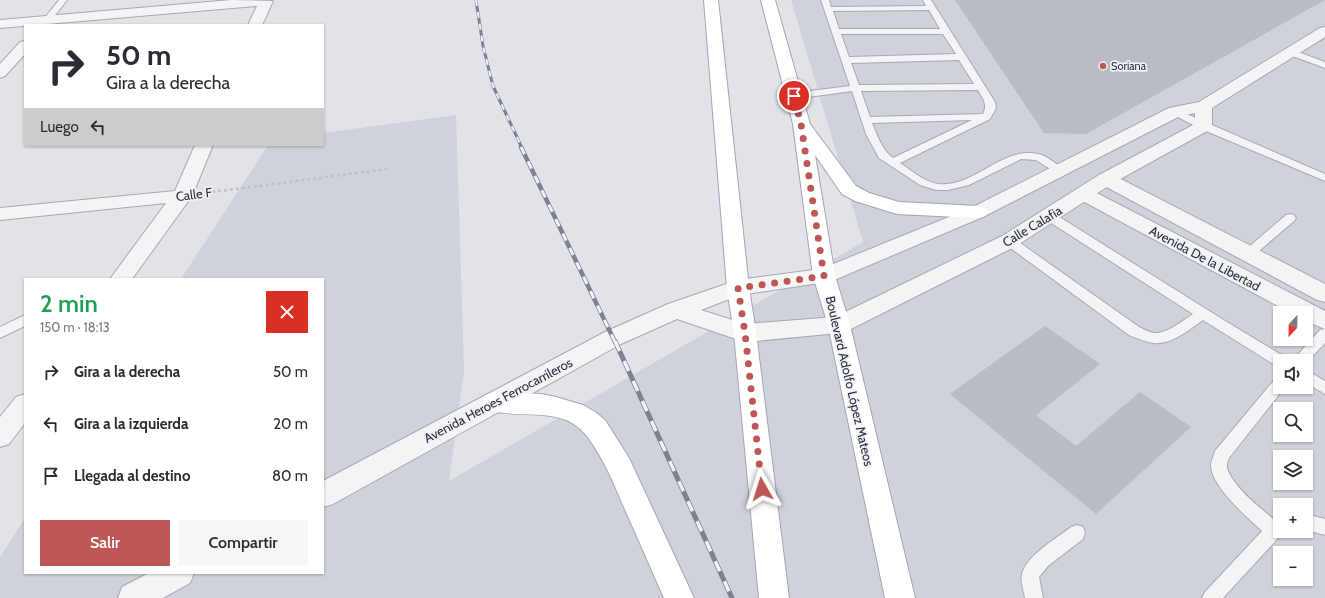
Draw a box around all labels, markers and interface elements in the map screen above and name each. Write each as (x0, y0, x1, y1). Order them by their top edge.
text: 50 m (106, 38, 171, 72)
icon: right (40, 40, 92, 92)
place label: Soriana (1111, 59, 1147, 73)
marker: Soriana (1098, 61, 1108, 71)
text: Gira a la derecha (106, 72, 230, 94)
pin (777, 79, 811, 113)
icon: arrive (783, 85, 805, 107)
icon: left (87, 116, 109, 138)
text: Luego (40, 118, 79, 136)
street label: Calle F (175, 184, 213, 204)
street label: Calle Calafia (999, 202, 1065, 250)
street label: Avenida De la Libertad (1147, 222, 1263, 294)
text: 2 min (40, 289, 98, 318)
button: close (266, 291, 308, 333)
street label: Boulevard Adolfo López Mateos (823, 294, 878, 468)
north arrow (1273, 306, 1313, 346)
map controls (1273, 306, 1313, 586)
text: 150 m · 18:13 (40, 319, 110, 335)
street label: Avenida Heroes Ferrocarrileros (421, 354, 576, 446)
button: sound (1273, 354, 1313, 394)
icon: right (40, 361, 62, 383)
text: Gira a la derecha (74, 363, 180, 381)
text: 50 m (273, 363, 308, 381)
button: search (1273, 402, 1313, 442)
icon: left (40, 413, 62, 435)
text: Gira a la izquierda (74, 415, 188, 433)
text: 20 m (273, 415, 308, 433)
button: layers (1273, 450, 1313, 490)
icon: arrive (40, 465, 62, 487)
text: Llegada al destino (74, 467, 190, 485)
text: 80 m (272, 467, 308, 485)
position arrow (741, 468, 783, 510)
button: + (1273, 498, 1313, 538)
button: Salir (40, 520, 170, 566)
button: Compartir (178, 520, 308, 566)
button: − (1273, 546, 1313, 586)

